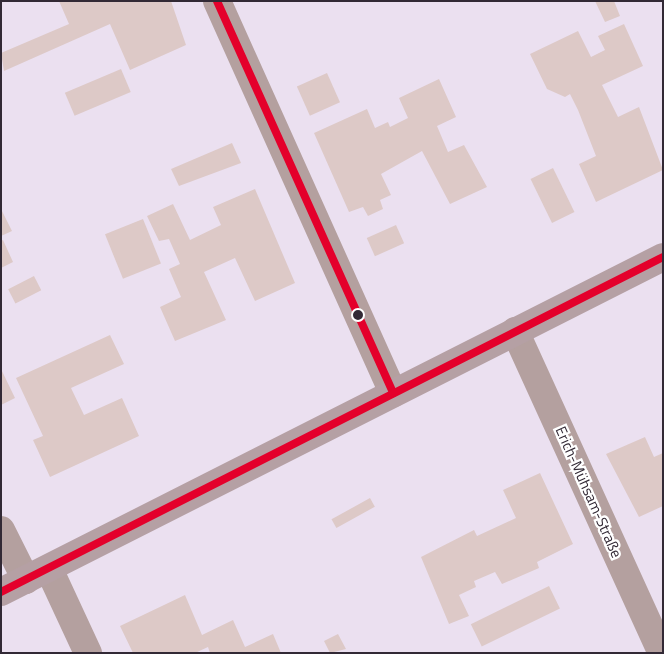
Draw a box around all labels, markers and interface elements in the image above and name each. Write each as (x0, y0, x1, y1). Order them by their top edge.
unlabelled marker (353, 310, 363, 320)
street label: Erich-Mühsam-Straße (552, 424, 626, 560)

